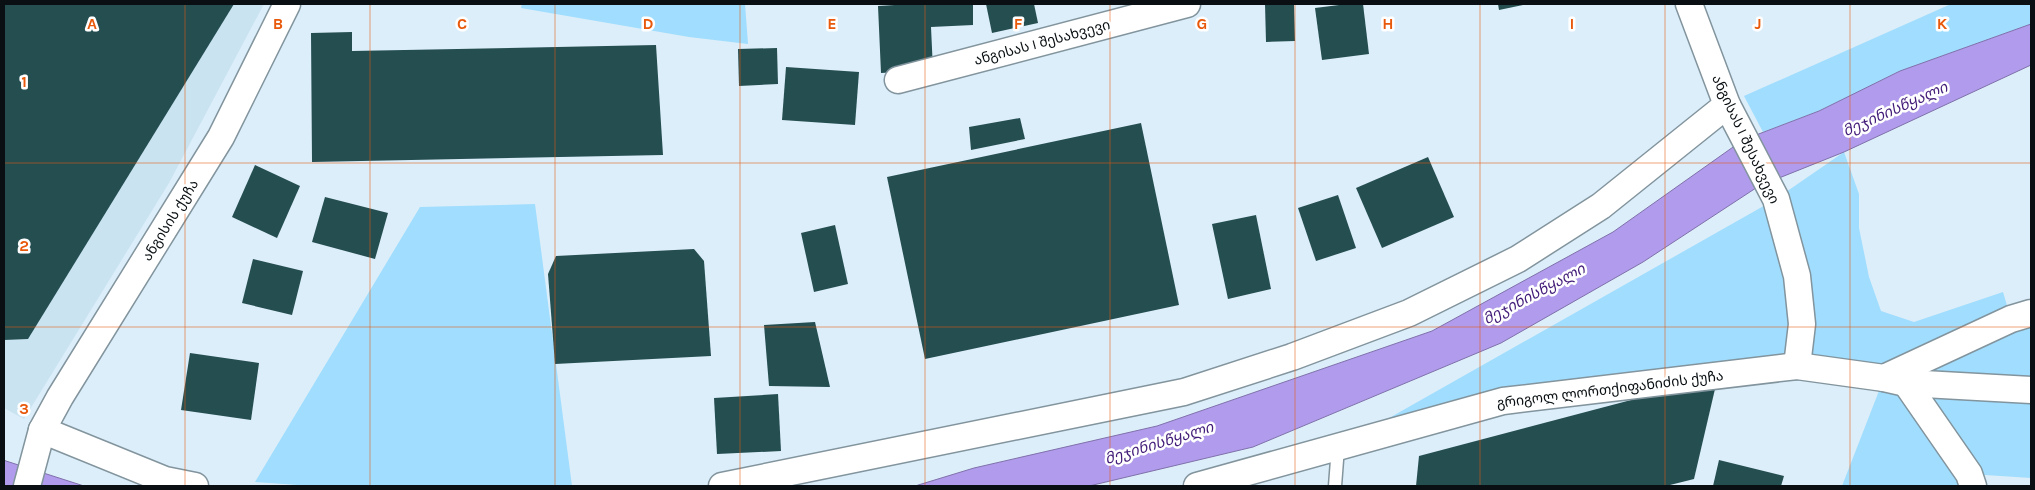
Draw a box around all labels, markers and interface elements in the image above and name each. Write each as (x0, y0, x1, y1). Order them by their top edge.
text: A (87, 14, 97, 33)
text: B (273, 14, 283, 33)
text: C (457, 14, 467, 33)
text: D (643, 14, 654, 33)
text: E (827, 14, 837, 33)
text: F (1014, 14, 1023, 33)
text: G (1197, 14, 1207, 33)
text: H (1382, 14, 1394, 33)
text: I (1570, 14, 1574, 33)
text: J (1754, 14, 1762, 33)
text: K (1937, 14, 1948, 33)
street label: ანგისას I შესახვევი (972, 16, 1112, 69)
text: 1 (21, 72, 27, 91)
street label: ანგისას I შესახვევი (1708, 72, 1783, 206)
water label: მეჯინისწყალი (1840, 77, 1951, 140)
street label: ანგისის ქუჩა (139, 176, 202, 264)
text: 2 (19, 236, 29, 255)
water label: მეჯინისწყალი (1480, 259, 1589, 328)
street label: გრიგოლ ლორთქიფანიძის ქუჩა (1496, 367, 1724, 412)
text: 3 (19, 399, 29, 418)
water label: მეჯინისწყალი (1102, 418, 1217, 468)

